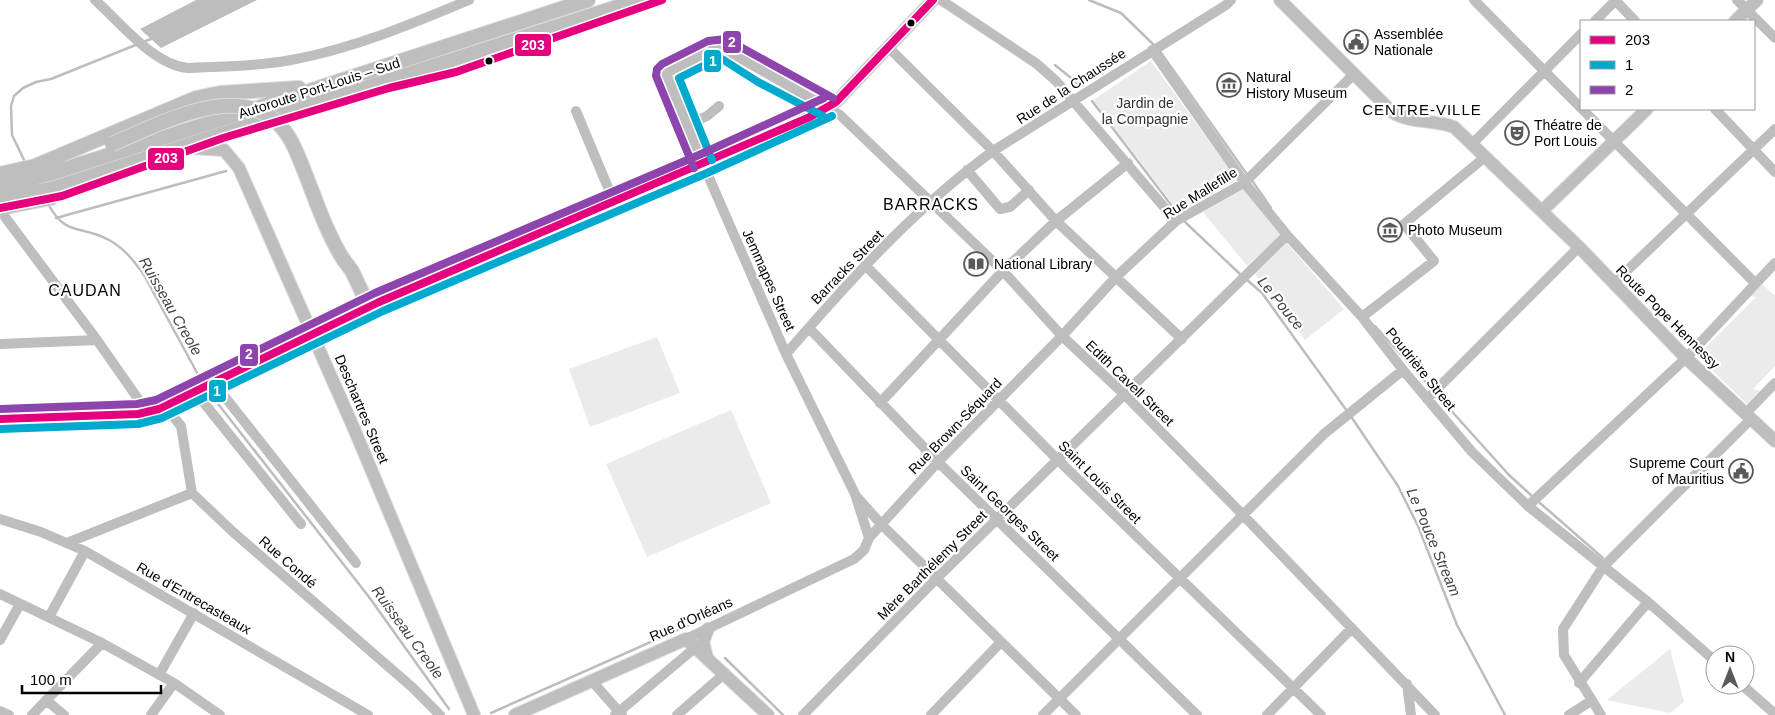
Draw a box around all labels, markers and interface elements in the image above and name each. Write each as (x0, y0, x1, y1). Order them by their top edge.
unlabelled marker (906, 18, 916, 28)
legend (1580, 20, 1755, 110)
place label: Assemblée Nationale (1374, 26, 1443, 58)
public building icon: Assemblée Nationale (1343, 29, 1369, 55)
line badge: 2 (722, 30, 742, 54)
text: 203 (1625, 31, 1650, 48)
line badge: 203 (514, 33, 552, 57)
text: 2 (728, 34, 736, 50)
text: 203 (521, 37, 545, 53)
street label: Rue de la Chaussée (1013, 45, 1129, 127)
line badge: 1 (703, 49, 722, 73)
text: 1 (709, 53, 717, 69)
street label: Autoroute Port-Louis – Sud (236, 54, 402, 122)
unlabelled marker (484, 56, 494, 66)
text: 1 (1625, 56, 1633, 73)
place label: Natural History Museum (1246, 69, 1347, 101)
museum icon: Natural History Museum (1216, 72, 1242, 98)
text: 2 (1625, 81, 1633, 98)
park label: Jardin de la Compagnie (1102, 95, 1188, 127)
district label: CENTRE-VILLE (1362, 101, 1482, 118)
place label: Théatre de Port Louis (1534, 117, 1602, 149)
theatre icon: Théatre de Port Louis (1504, 120, 1530, 146)
line badge: 203 (147, 147, 185, 171)
text: 203 (154, 150, 178, 166)
street label: Rue Mallefille (1160, 164, 1240, 222)
district label: BARRACKS (883, 196, 979, 213)
museum icon: Photo Museum (1377, 217, 1403, 243)
place label: Photo Museum (1408, 222, 1502, 238)
street label: Jemmapes Street (739, 227, 799, 333)
street label: Barracks Street (808, 227, 886, 307)
library icon: National Library (963, 251, 989, 277)
water label: Ruisseau Creole (136, 254, 206, 358)
place label: National Library (994, 256, 1092, 272)
street label: Route Pope Hennessy (1613, 262, 1723, 372)
water label: Le Pouce (1254, 273, 1308, 333)
district label: CAUDAN (48, 282, 122, 299)
street label: Poudrière Street (1383, 324, 1459, 414)
street label: Edith Cavell Street (1083, 337, 1177, 429)
line badge: 2 (239, 343, 259, 367)
text: 2 (245, 346, 253, 362)
street label: Deschartres Street (332, 352, 392, 466)
street label: Rue Brown-Séquard (905, 375, 1005, 477)
line badge: 1 (208, 379, 227, 403)
text: 1 (213, 383, 221, 399)
street label: Saint Louis Street (1055, 437, 1145, 527)
place label: Supreme Court of Mauritius (1629, 455, 1724, 487)
public building icon: Supreme Court of Mauritius (1728, 458, 1754, 484)
street label: Saint Georges Street (957, 462, 1063, 564)
water label: Le Pouce Stream (1404, 485, 1464, 599)
street label: Mère Barthélemy Street (874, 507, 990, 623)
street label: Rue Condé (256, 533, 320, 591)
street label: Rue d'Entrecasteaux (134, 559, 254, 637)
water label: Ruisseau Creole (369, 582, 447, 682)
street label: Rue d'Orléans (647, 594, 735, 644)
north arrow (1705, 645, 1755, 695)
text: N (1725, 649, 1735, 665)
scale bar (22, 662, 161, 694)
text: 100 m (30, 671, 72, 688)

